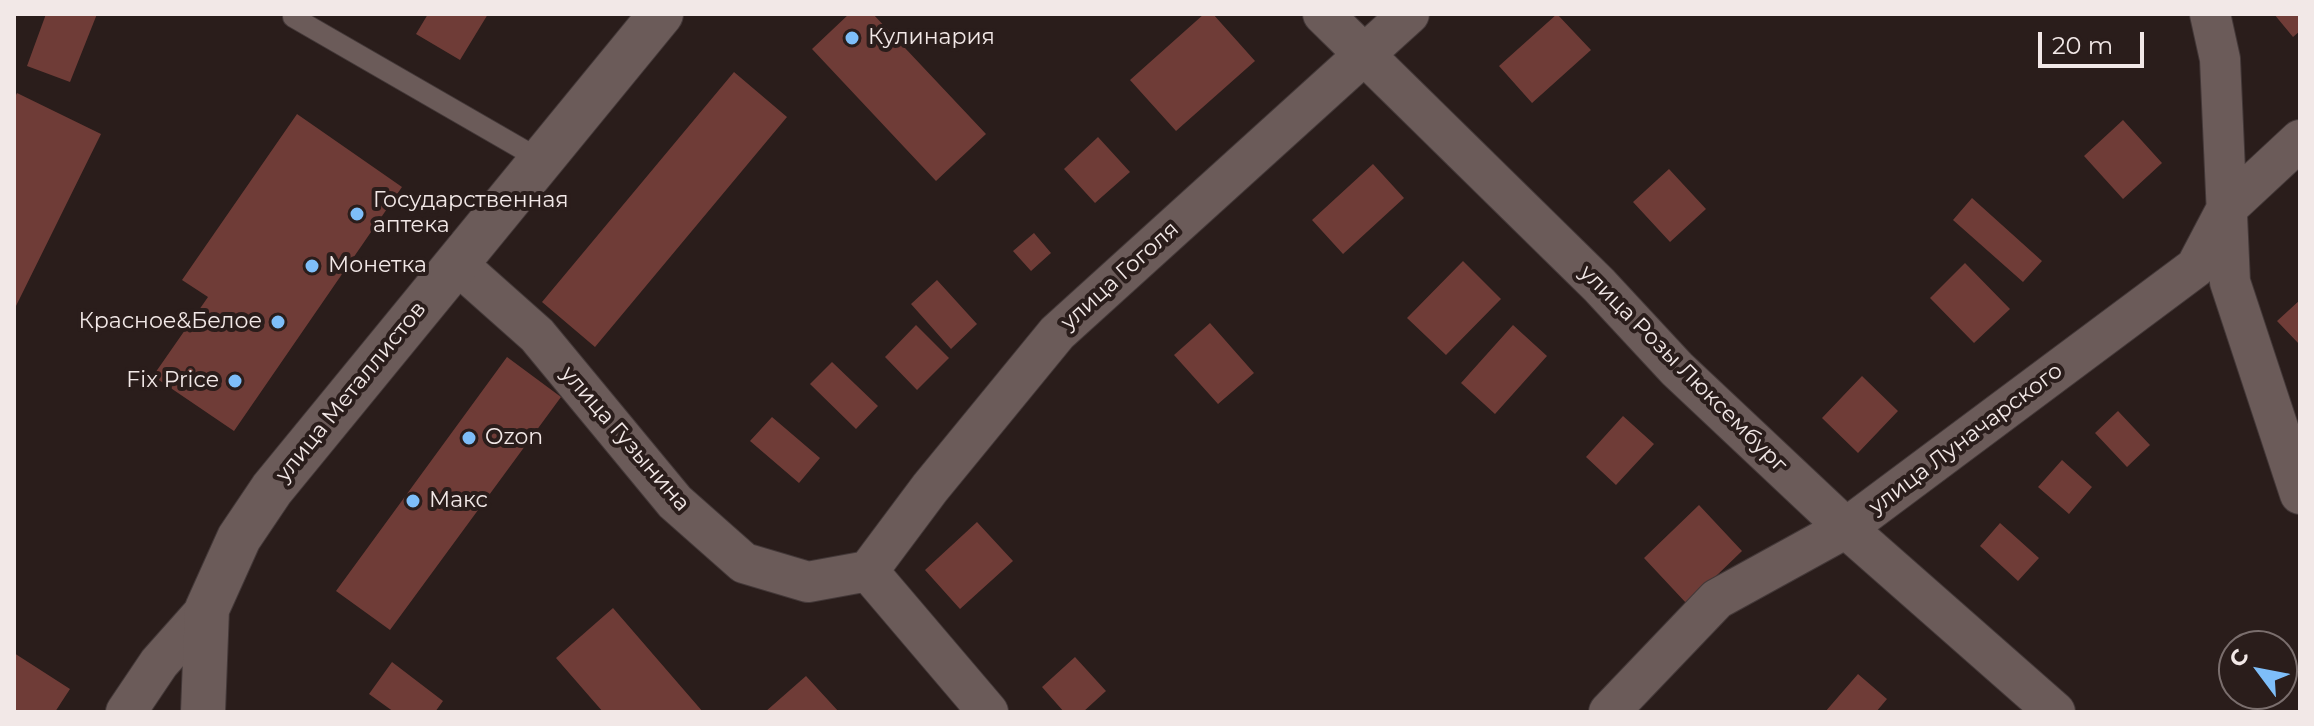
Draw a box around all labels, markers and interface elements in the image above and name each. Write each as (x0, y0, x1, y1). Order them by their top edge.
scale bar (2042, 16, 2148, 66)
place label: Кулинария (868, 25, 995, 51)
marker: Кулинария (843, 29, 861, 47)
text: 20 m (2052, 31, 2113, 60)
place label: Государственная аптека (373, 188, 569, 240)
marker: Государственная аптека (348, 205, 366, 223)
street label: улица Гоголя (1056, 216, 1184, 336)
place label: Монетка (328, 253, 427, 279)
marker: Монетка (303, 257, 321, 275)
street label: улица Розы Люксембург (1574, 260, 1792, 478)
street label: улица Металлистов (270, 297, 432, 487)
place label: Красное&Белое (79, 309, 262, 335)
marker: Красное&Белое (269, 313, 287, 331)
street label: улица Луначарского (1864, 358, 2068, 520)
street label: улица Гузынина (555, 361, 695, 517)
place label: Fix Price (126, 368, 219, 394)
marker: Fix Price (226, 372, 244, 390)
place label: Ozon (485, 425, 543, 451)
marker: Ozon (460, 429, 478, 447)
place label: Макс (429, 488, 488, 514)
marker: Макс (404, 492, 422, 510)
north arrow (2218, 630, 2298, 710)
text: С (2223, 644, 2255, 672)

